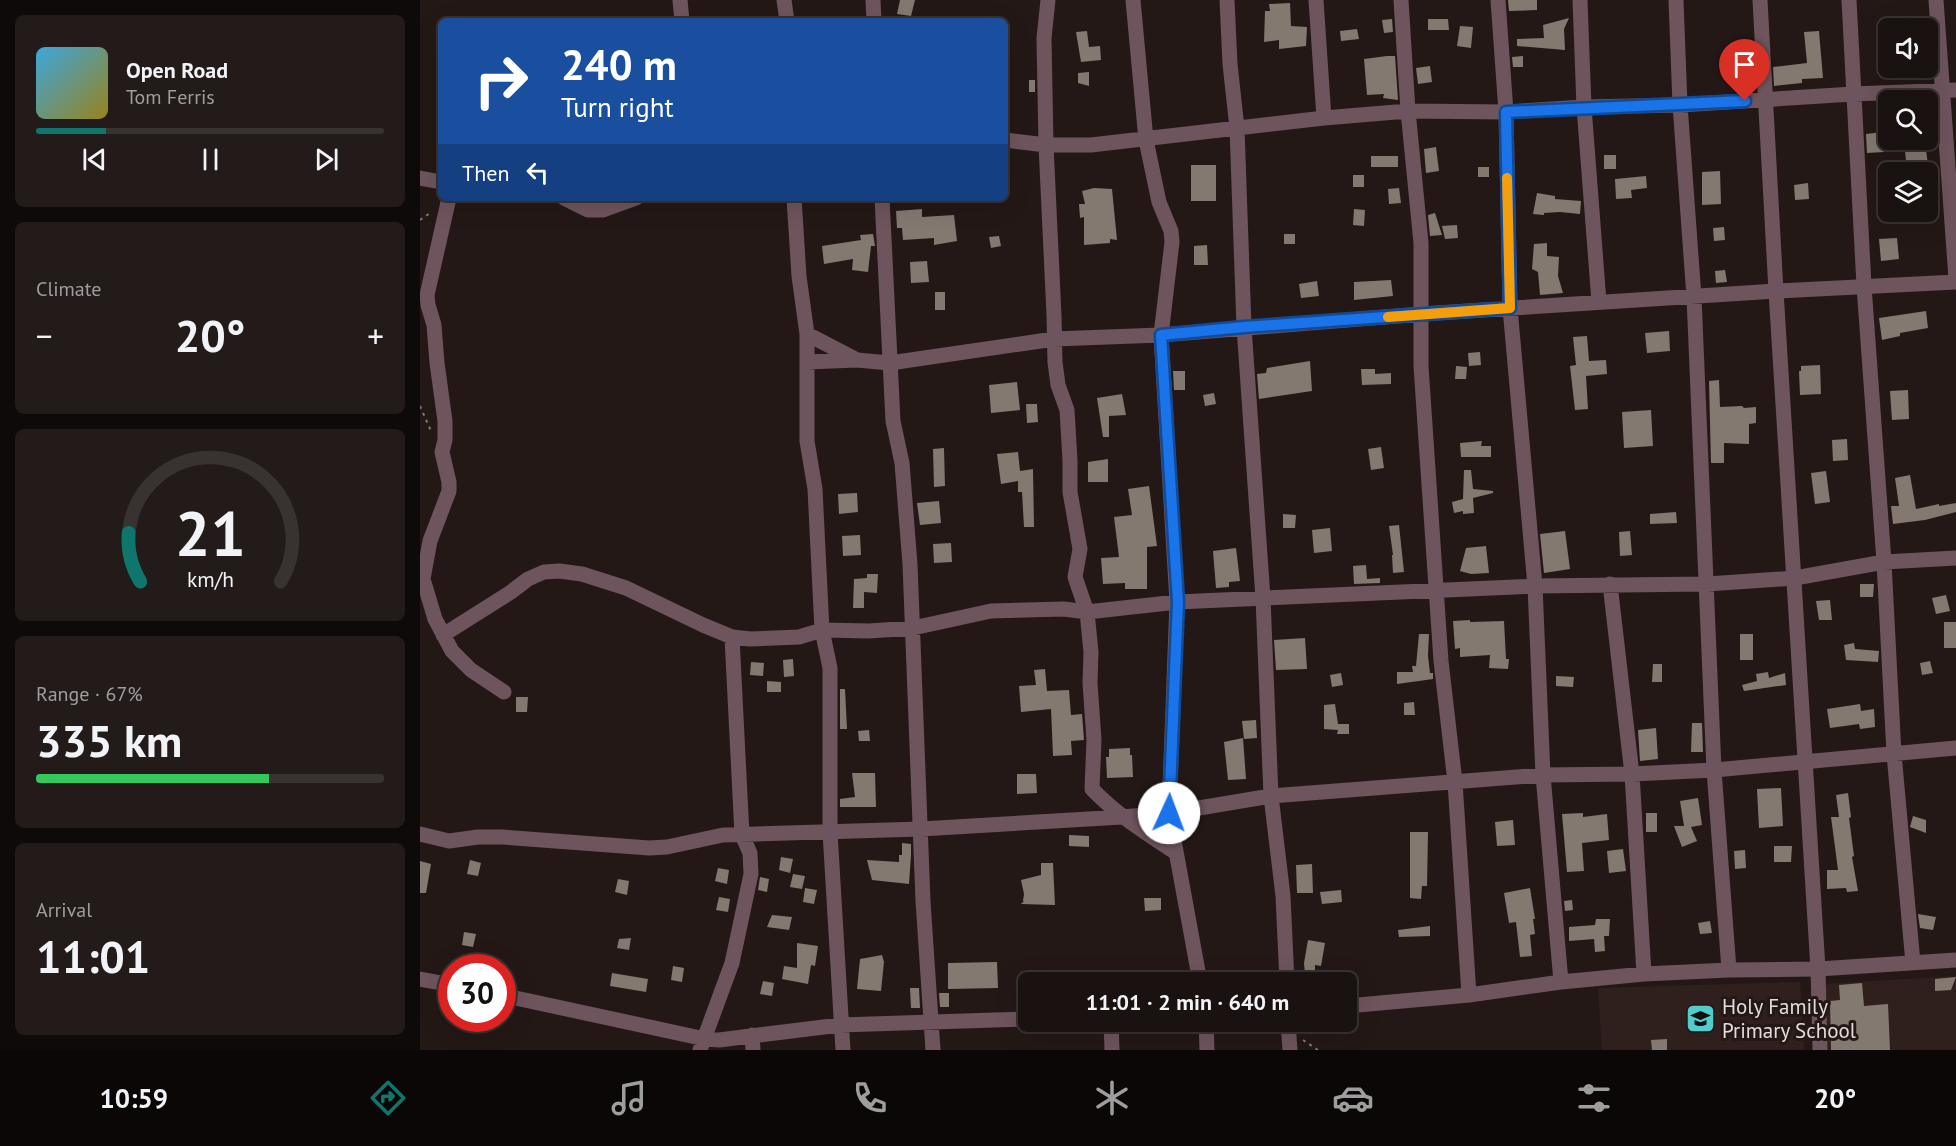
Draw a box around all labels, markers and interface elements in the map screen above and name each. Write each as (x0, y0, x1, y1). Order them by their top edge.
map controls (1878, 18, 1938, 222)
button: sound (1878, 18, 1938, 78)
text: 240 m (561, 37, 677, 92)
pin (1719, 39, 1770, 101)
icon: right (462, 42, 540, 120)
icon: arrive (1728, 48, 1761, 81)
text: Open Road (126, 56, 228, 84)
text: Tom Ferris (126, 84, 215, 110)
text: Turn right (561, 90, 674, 124)
button: search (1878, 90, 1938, 150)
icon: previous (78, 143, 111, 176)
icon: pause (194, 143, 227, 176)
icon: next (310, 143, 343, 176)
icon: left (521, 156, 554, 189)
text: Then (462, 159, 509, 187)
button: layers (1878, 162, 1938, 222)
text: Climate (36, 276, 102, 302)
text: 20° (175, 306, 245, 364)
text: − (36, 314, 53, 357)
text: + (367, 314, 384, 357)
text: 21 (175, 492, 245, 573)
text: km/h (186, 565, 233, 593)
text: Range · 67% (36, 681, 143, 707)
text: 335 km (36, 711, 182, 769)
position arrow (1137, 781, 1201, 845)
text: Arrival (36, 897, 92, 923)
text: 11:01 (36, 927, 150, 985)
speed limit sign: 30 (438, 954, 516, 1032)
text: 11:01 · 2 min · 640 m (1086, 988, 1289, 1016)
place label: Holy Family Primary School (1722, 993, 1856, 1044)
school or university icon: Holy Family Primary School (1685, 1003, 1717, 1035)
icon: directions (367, 1077, 409, 1119)
icon: music (608, 1077, 650, 1119)
icon: phone (849, 1077, 891, 1119)
icon: climate (1091, 1077, 1133, 1119)
icon: car (1332, 1077, 1374, 1119)
icon: filters (1573, 1077, 1615, 1119)
text: 10:59 (100, 1081, 168, 1115)
text: 20° (1814, 1081, 1856, 1115)

